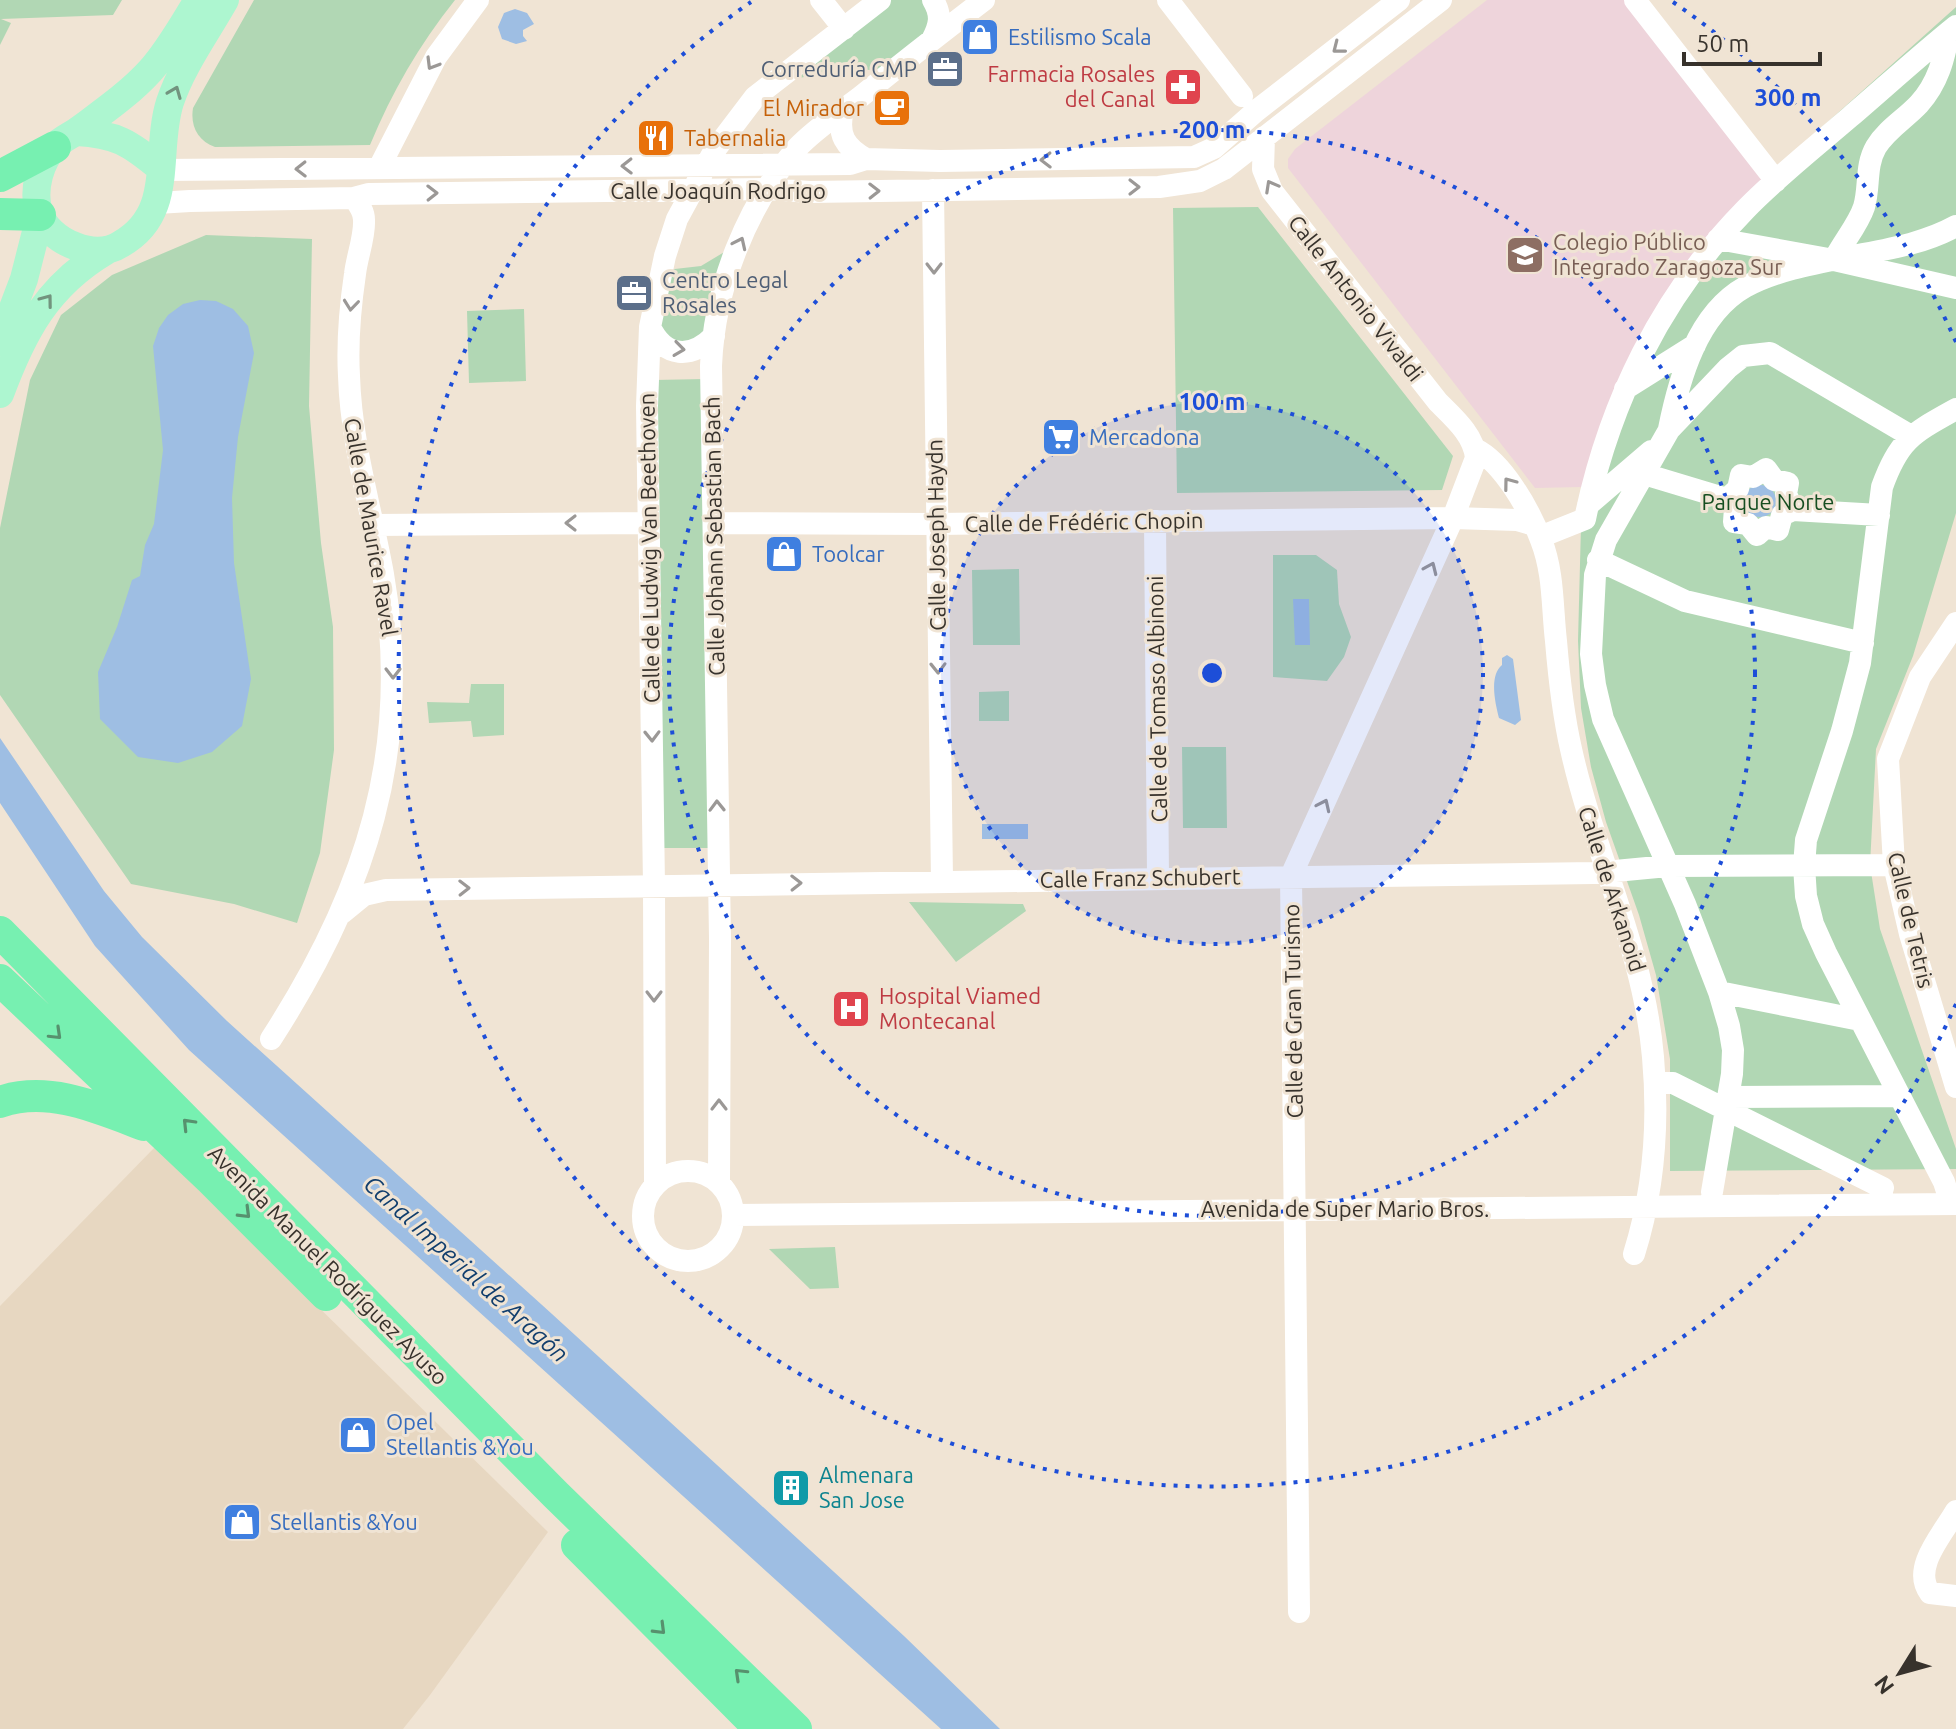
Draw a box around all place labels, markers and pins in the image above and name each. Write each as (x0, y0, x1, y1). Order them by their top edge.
shop icon: Estilismo Scala (959, 16, 1001, 58)
place label: Estilismo Scala (1008, 24, 1152, 49)
office icon: Correduría CMP (924, 48, 966, 90)
place label: Correduría CMP (761, 56, 917, 81)
place label: Farmacia Rosales del Canal (988, 61, 1155, 111)
pharmacy icon: Farmacia Rosales del Canal (1162, 66, 1204, 108)
cafe icon: El Mirador (871, 87, 913, 129)
place label: El Mirador (763, 95, 865, 120)
restaurant icon: Tabernalia (635, 117, 677, 159)
place label: Tabernalia (684, 125, 786, 150)
place label: Colegio Público Integrado Zaragoza Sur (1553, 229, 1783, 279)
school or university icon: Colegio Público Integrado Zaragoza Sur (1504, 234, 1546, 276)
place label: Centro Legal Rosales (662, 267, 788, 317)
office icon: Centro Legal Rosales (613, 272, 655, 314)
supermarket icon: Mercadona (1040, 416, 1082, 458)
place label: Mercadona (1089, 424, 1200, 449)
shop icon: Toolcar (763, 533, 805, 575)
place label: Toolcar (812, 541, 885, 566)
centre of rings (1198, 659, 1226, 687)
place label: Hospital Viamed Montecanal (879, 983, 1041, 1033)
hospital icon: Hospital Viamed Montecanal (830, 988, 872, 1030)
place label: Opel Stellantis &You (386, 1409, 534, 1459)
shop icon: Opel Stellantis &You (337, 1414, 379, 1456)
place label: Almenara San Jose (819, 1462, 914, 1512)
building icon: Almenara San Jose (770, 1467, 812, 1509)
shop icon: Stellantis &You (221, 1501, 263, 1543)
place label: Stellantis &You (270, 1509, 418, 1534)

